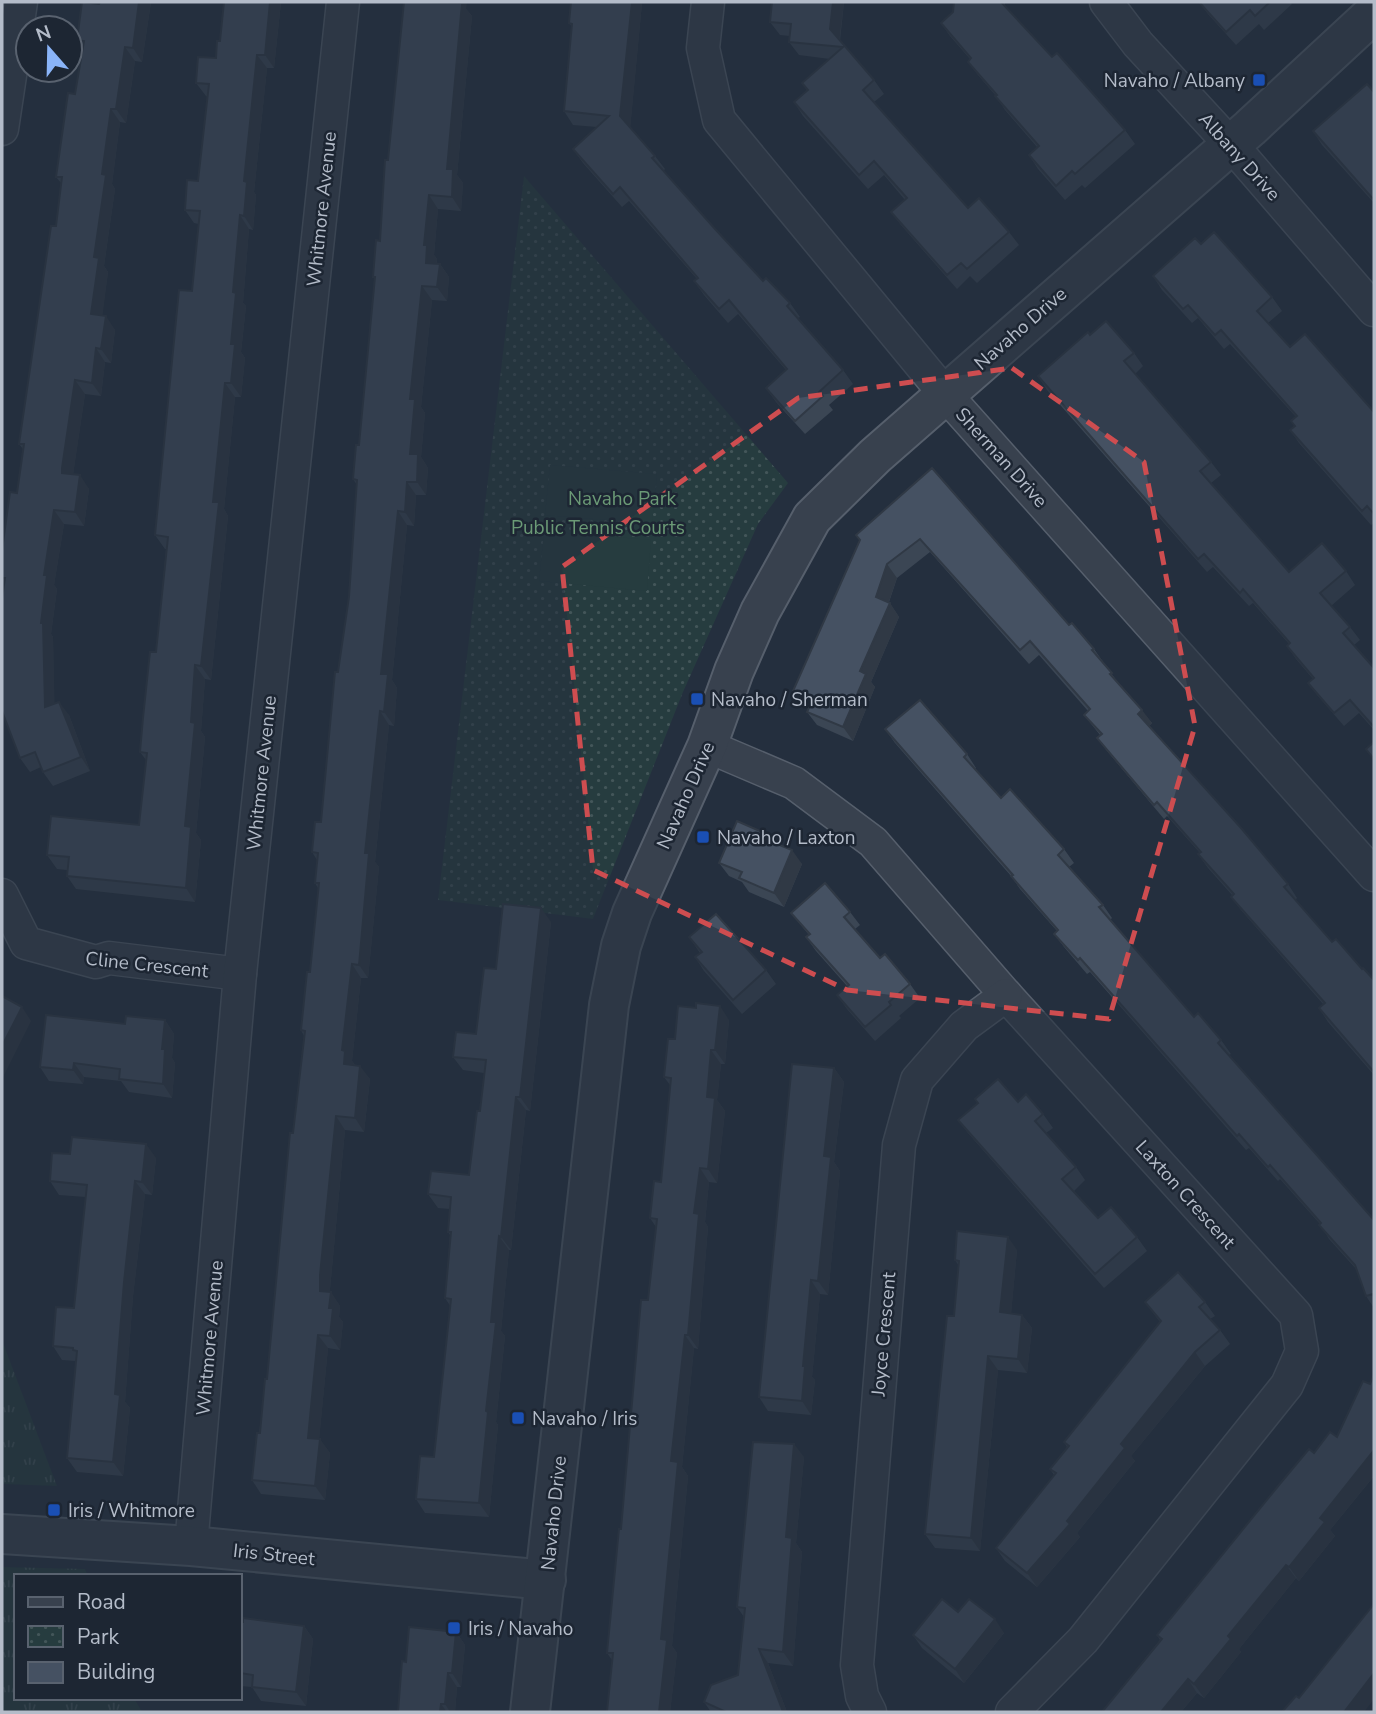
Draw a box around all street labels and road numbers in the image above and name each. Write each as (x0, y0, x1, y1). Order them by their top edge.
street label: Albany Drive (1192, 107, 1286, 207)
street label: Whitmore Avenue (301, 130, 343, 288)
street label: Navaho Drive (969, 281, 1073, 376)
street label: Sherman Drive (949, 402, 1053, 513)
street label: Whitmore Avenue (241, 694, 283, 852)
street label: Navaho Drive (651, 738, 721, 853)
street label: Cline Crescent (84, 946, 210, 984)
street label: Laxton Crescent (1129, 1135, 1241, 1255)
street label: Whitmore Avenue (190, 1259, 230, 1417)
street label: Joyce Crescent (866, 1271, 902, 1398)
street label: Navaho Drive (535, 1455, 573, 1572)
street label: Iris Street (232, 1538, 316, 1572)

